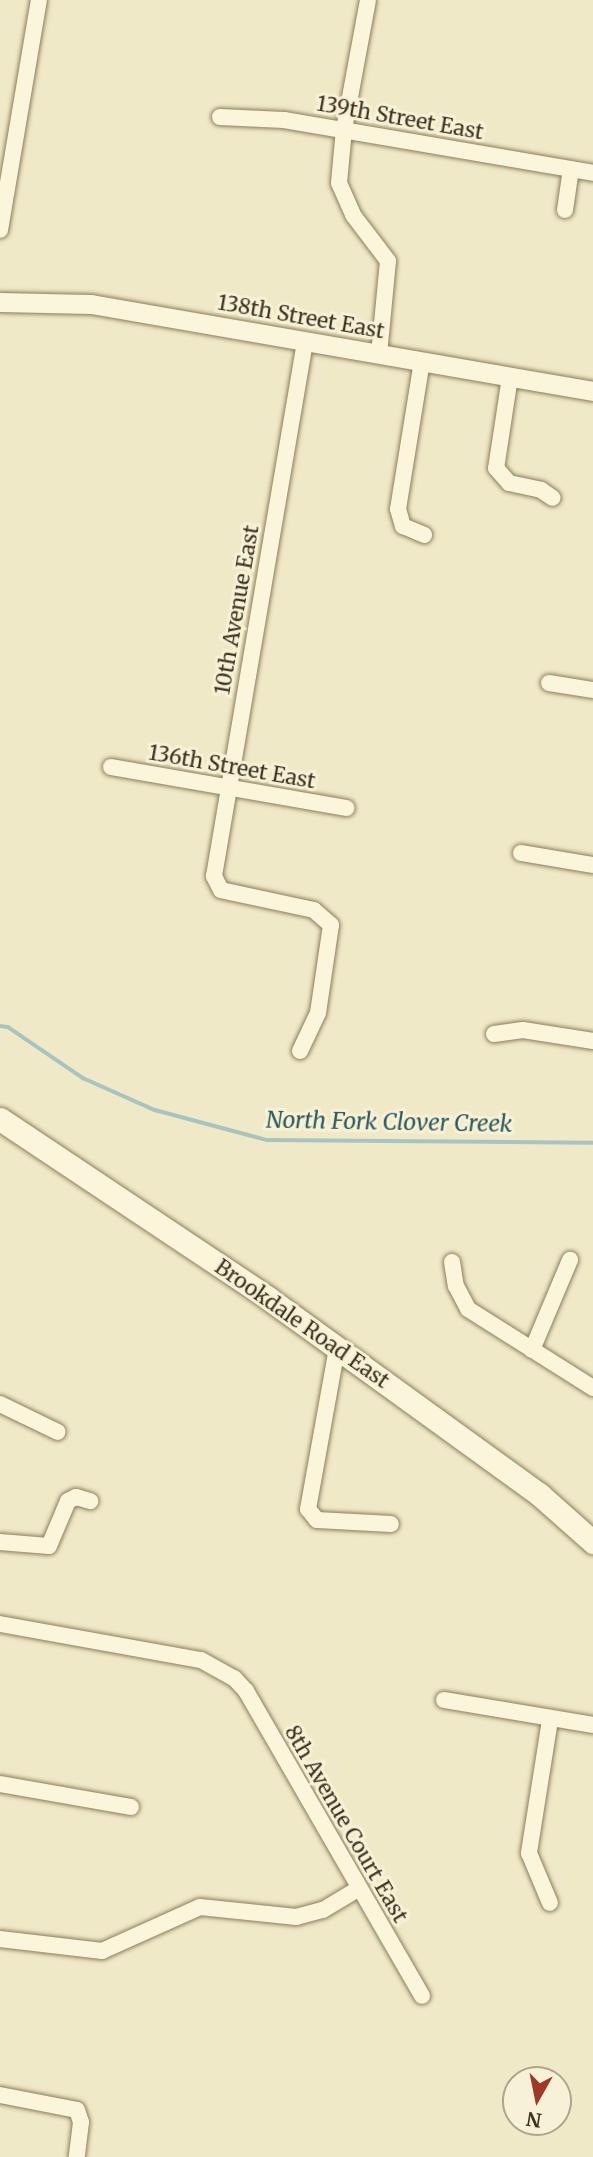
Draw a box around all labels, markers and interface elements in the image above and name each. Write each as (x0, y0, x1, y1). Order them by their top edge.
street label: 139th Street East (315, 91, 485, 145)
street label: 138th Street East (216, 290, 386, 344)
street label: 10th Avenue East (210, 523, 264, 697)
street label: 136th Street East (147, 740, 317, 794)
water label: North Fork Clover Creek (266, 1106, 512, 1138)
street label: Brookdale Road East (210, 1254, 394, 1394)
street label: 8th Avenue Court East (279, 1721, 413, 1927)
north arrow (502, 2066, 572, 2136)
text: N (525, 2107, 543, 2133)

